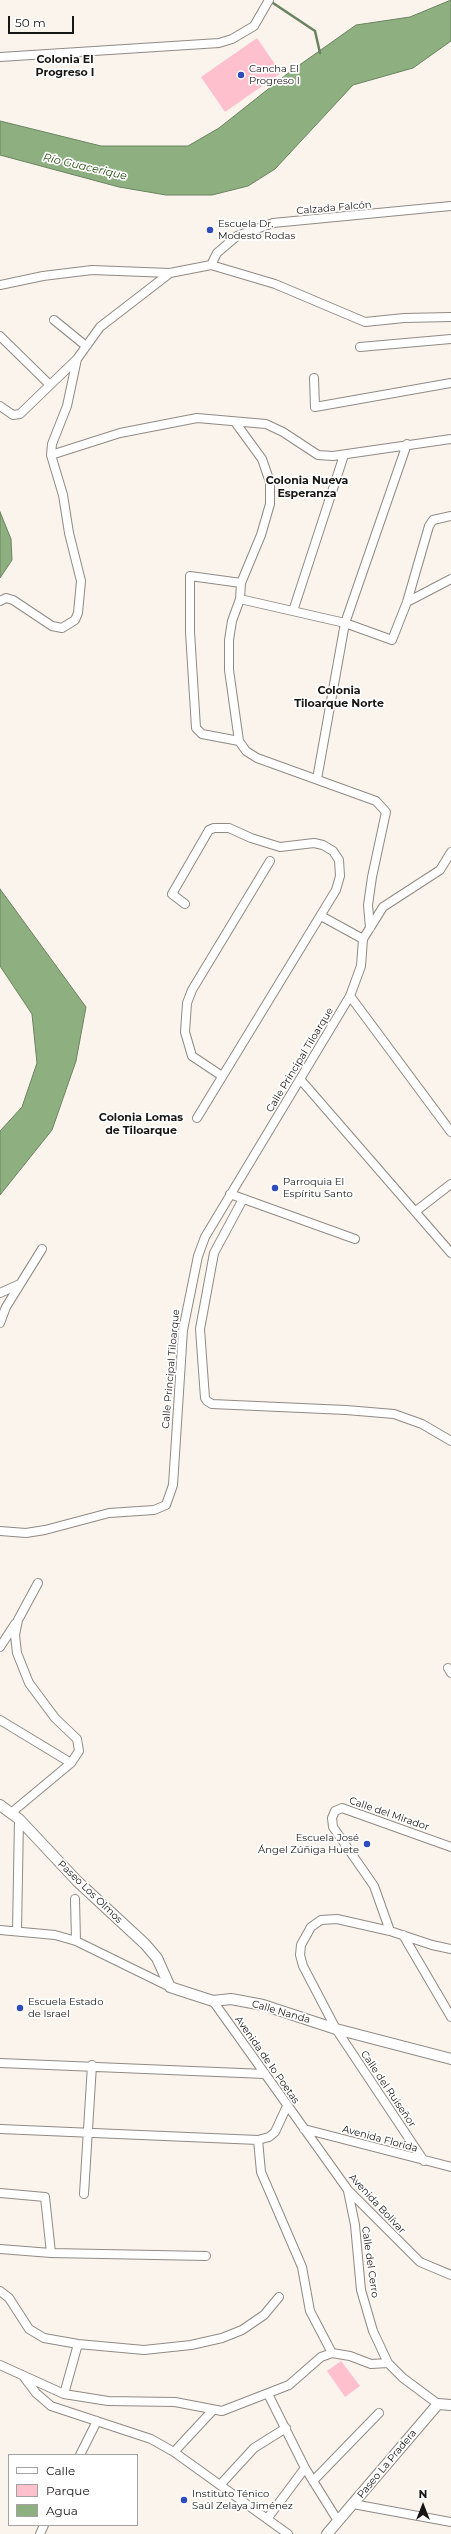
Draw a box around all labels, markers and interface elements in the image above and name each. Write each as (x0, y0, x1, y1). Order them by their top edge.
scale bar (10, 8, 76, 34)
text: 50 m (15, 15, 46, 30)
district label: Colonia El Progreso I (36, 53, 94, 79)
place label: Cancha El Progreso I (249, 63, 300, 86)
marker: Cancha El Progreso I (236, 70, 246, 80)
water label: Río Guacerique (42, 151, 128, 183)
street label: Calzada Falcón (296, 199, 372, 217)
place label: Escuela Dr. Modesto Rodas (218, 218, 295, 242)
marker: Escuela Dr. Modesto Rodas (205, 225, 215, 235)
district label: Colonia Nueva Esperanza (266, 474, 348, 500)
district label: Colonia Tiloarque Norte (294, 684, 384, 710)
street label: Calle Principal Tiloarque (264, 1005, 336, 1115)
district label: Colonia Lomas de Tiloarque (99, 1111, 183, 1137)
place label: Parroquia El Espíritu Santo (283, 1176, 353, 1200)
marker: Parroquia El Espíritu Santo (270, 1183, 280, 1193)
street label: Calle Principal Tiloarque (160, 1309, 182, 1429)
street label: Calle del Mirador (347, 1795, 431, 1833)
place label: Escuela José Ángel Zúñiga Huete (258, 1832, 359, 1856)
marker: Escuela José Ángel Zúñiga Huete (362, 1839, 372, 1849)
street label: Paseo Los Olmos (55, 1858, 125, 1926)
place label: Escuela Estado de Israel (28, 1996, 103, 2020)
street label: Calle Nanda (250, 1998, 312, 2026)
marker: Escuela Estado de Israel (15, 2003, 25, 2013)
street label: Avenida de lo Poetas (232, 2014, 302, 2106)
street label: Calle del Ruiseñor (358, 2048, 418, 2130)
street label: Avenida Florida (341, 2123, 419, 2155)
street label: Avenida Bolívar (346, 2172, 408, 2236)
street label: Calle del Cerro (359, 2225, 381, 2299)
street label: Paseo La Pradera (355, 2427, 419, 2501)
legend (8, 2454, 138, 2526)
text: Calle (46, 2463, 75, 2478)
text: Parque (46, 2483, 90, 2498)
north arrow (403, 2486, 443, 2526)
text: N (419, 2487, 427, 2501)
place label: Instituto Ténico Saúl Zelaya Jiménez (192, 2488, 293, 2512)
marker: Instituto Ténico Saúl Zelaya Jiménez (179, 2495, 189, 2505)
text: Agua (46, 2503, 78, 2518)

